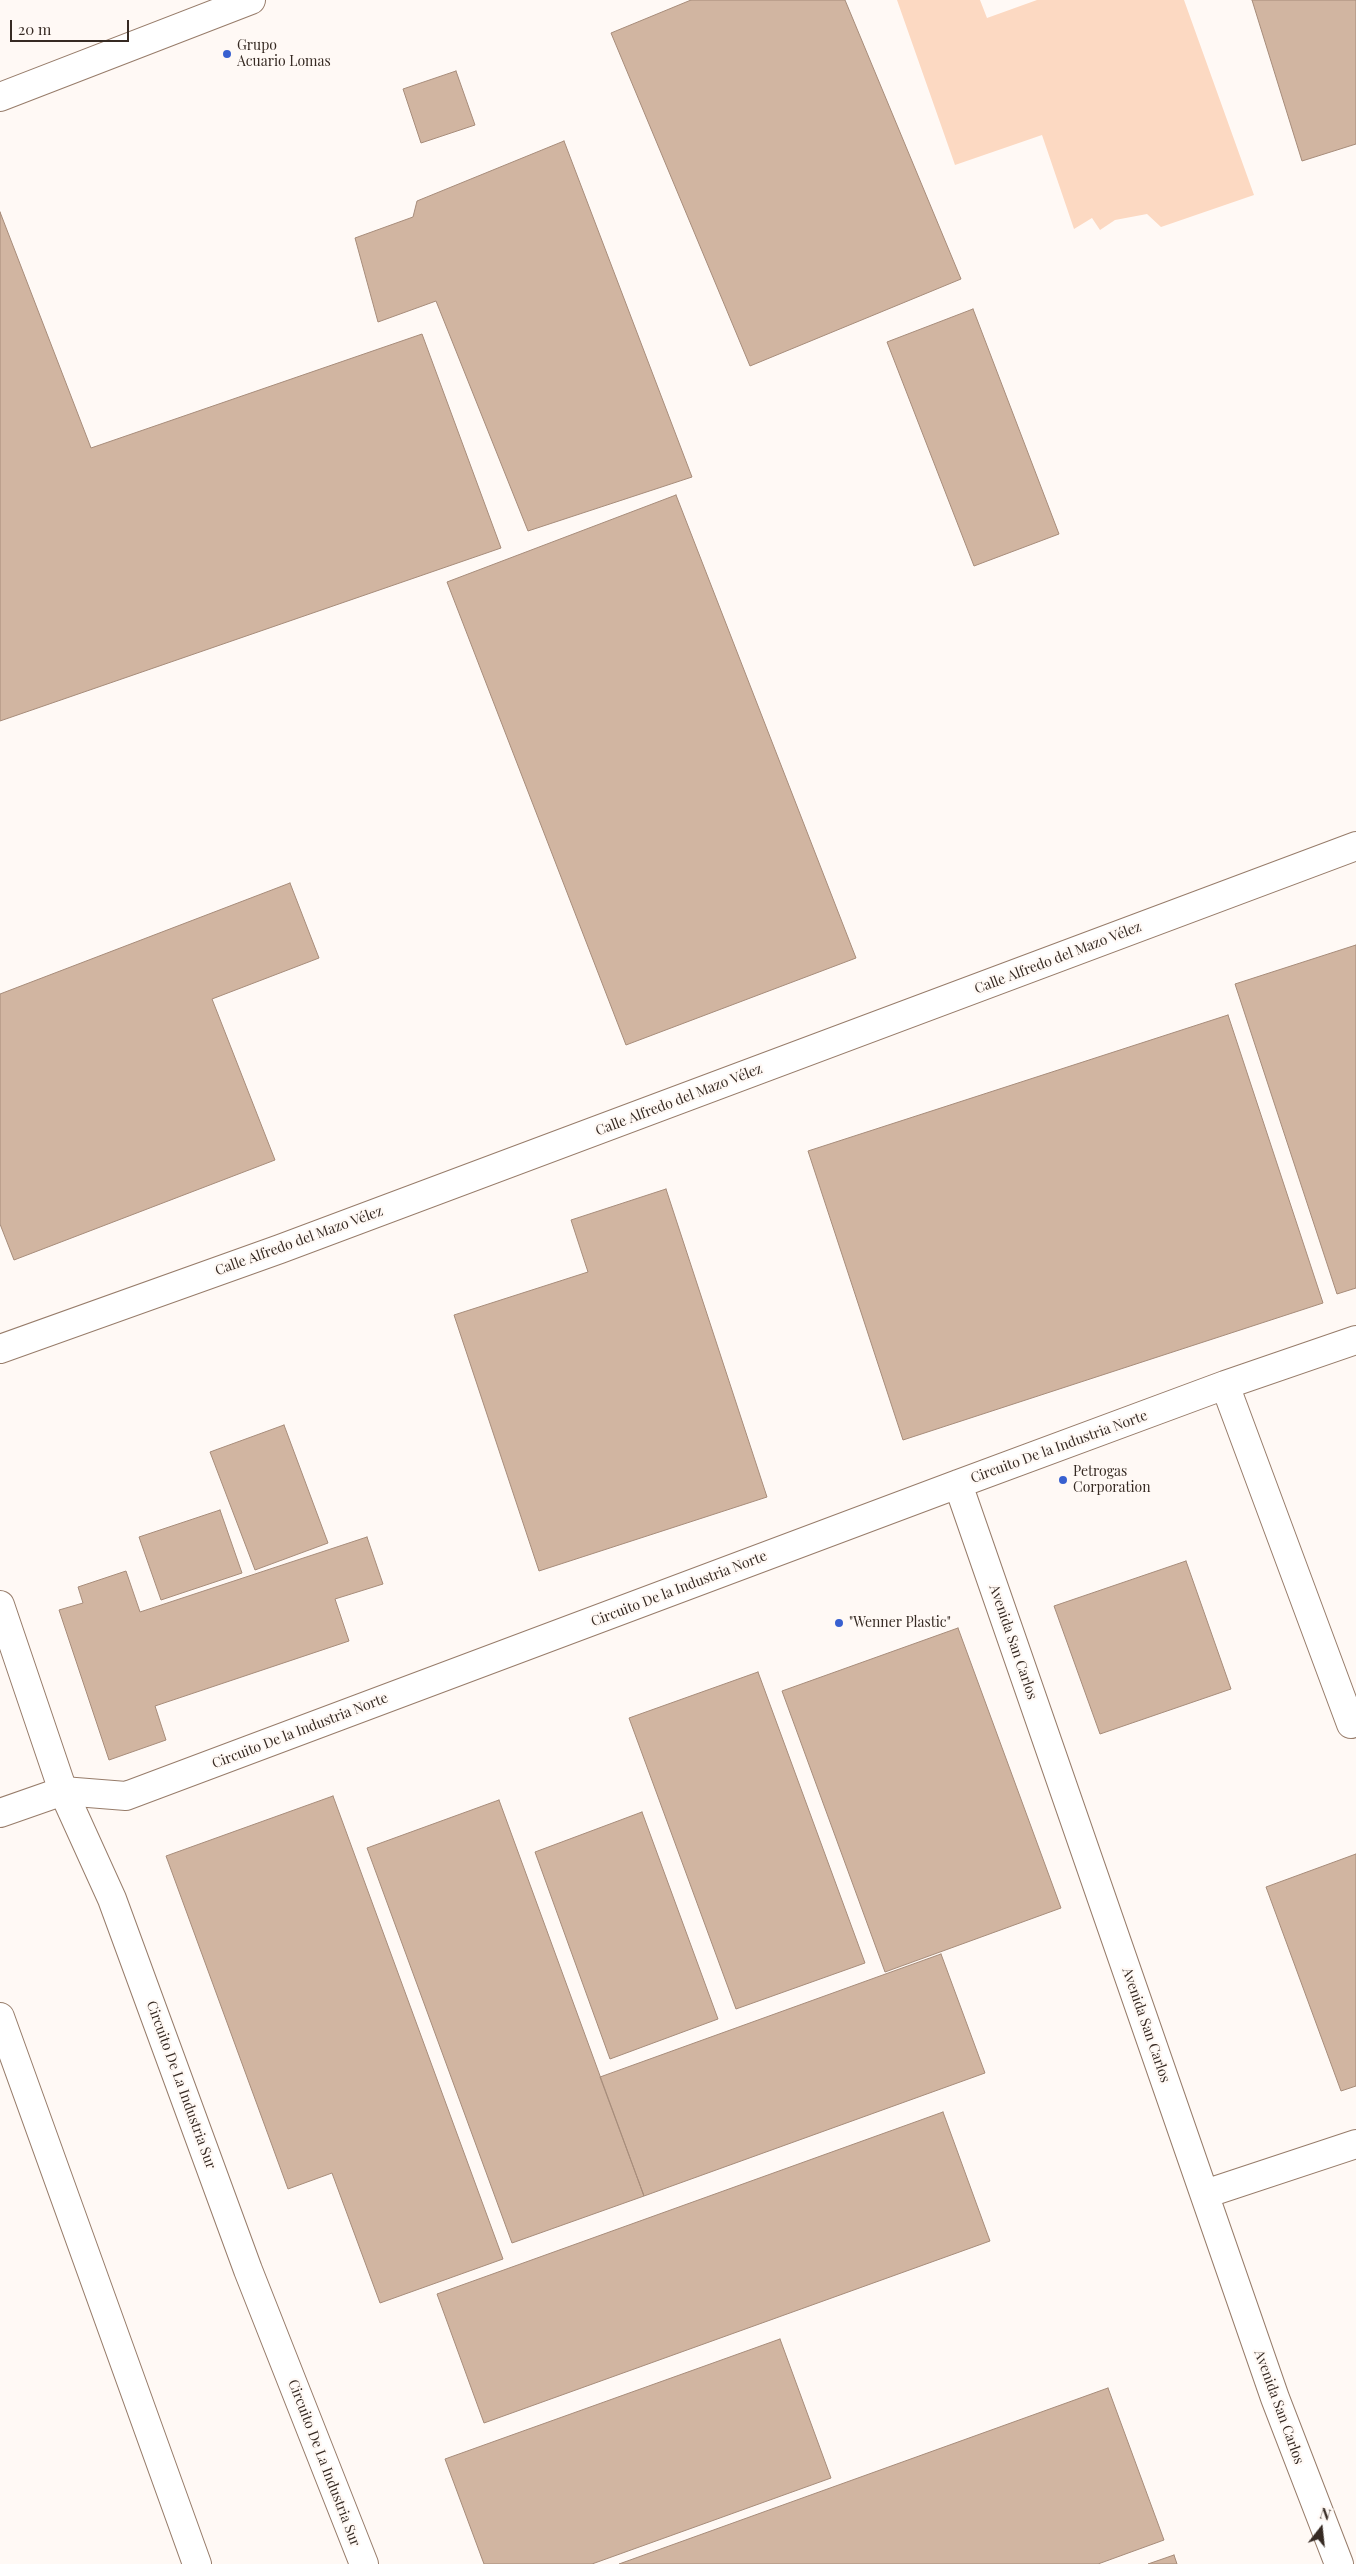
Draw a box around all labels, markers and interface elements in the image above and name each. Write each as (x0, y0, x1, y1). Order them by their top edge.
scale bar (12, 10, 131, 42)
text: 20 m (18, 19, 51, 39)
place label: Grupo Acuario Lomas (237, 38, 331, 70)
marker: Grupo Acuario Lomas (221, 48, 233, 60)
street label: Calle Alfredo del Mazo Vélez (972, 918, 1144, 998)
street label: Calle Alfredo del Mazo Vélez (593, 1060, 765, 1140)
street label: Calle Alfredo del Mazo Vélez (213, 1203, 385, 1279)
street label: Circuito De la Industria Norte (968, 1407, 1150, 1487)
place label: Petrogas Corporation (1073, 1464, 1151, 1496)
marker: Petrogas Corporation (1057, 1474, 1069, 1486)
street label: Circuito De la Industria Norte (589, 1548, 769, 1630)
street label: Avenida San Carlos (985, 1582, 1041, 1702)
place label: "Wenner Plastic" (849, 1615, 951, 1631)
marker: "Wenner Plastic" (833, 1617, 845, 1629)
street label: Circuito De la Industria Norte (210, 1690, 390, 1772)
street label: Avenida San Carlos (1118, 1965, 1174, 2085)
street label: Circuito De La Industria Sur (143, 1999, 219, 2171)
street label: Avenida San Carlos (1251, 2348, 1307, 2466)
street label: Circuito De La Industria Sur (284, 2377, 364, 2549)
north arrow (1296, 2504, 1346, 2554)
text: N (1318, 2504, 1333, 2525)

